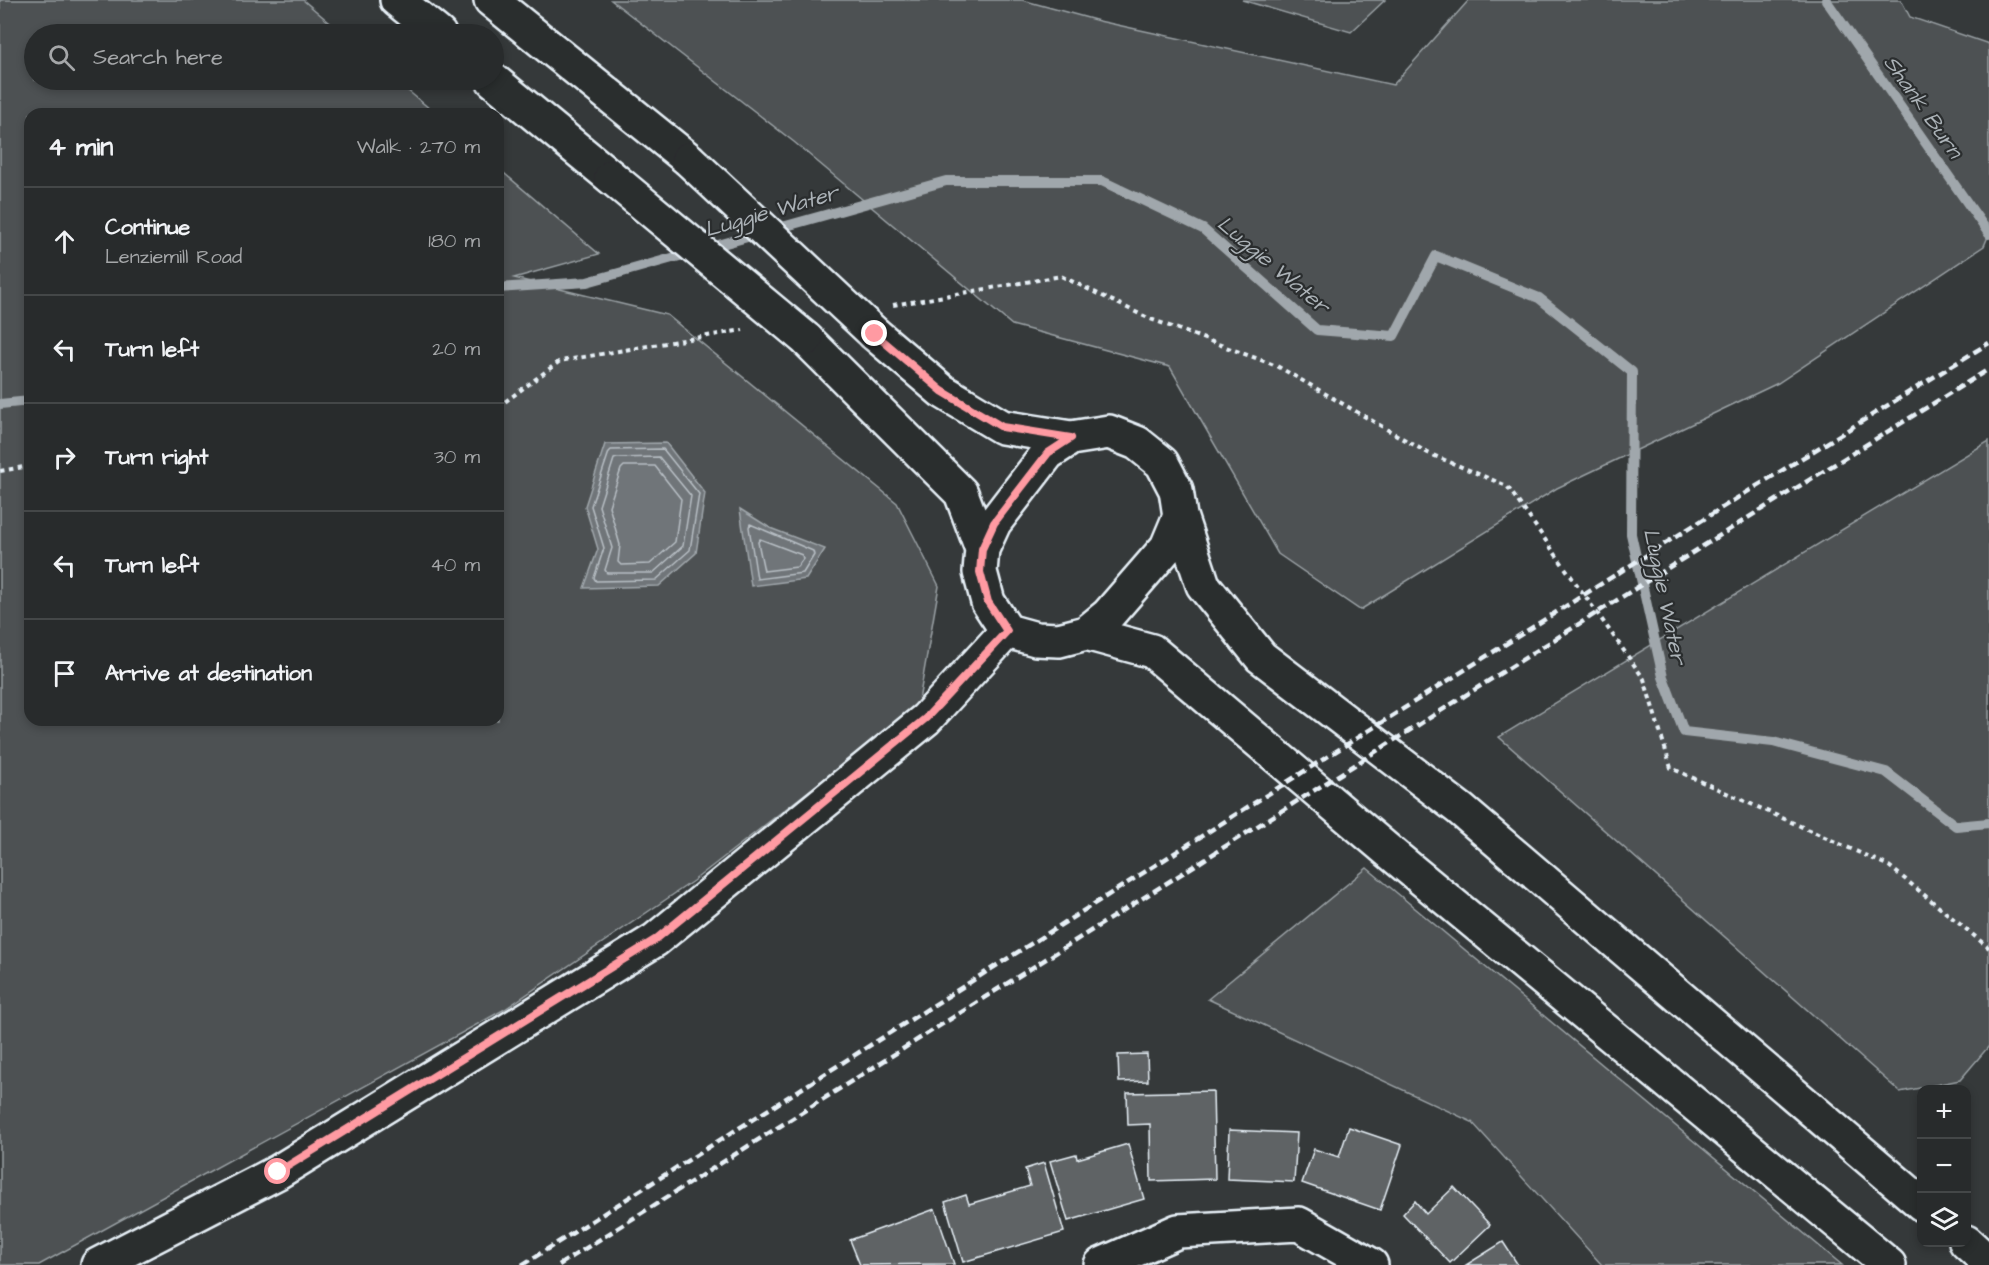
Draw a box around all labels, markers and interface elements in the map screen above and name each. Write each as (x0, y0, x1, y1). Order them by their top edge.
search box (24, 24, 504, 90)
icon: search (45, 41, 78, 74)
text: Search here (93, 42, 223, 73)
water label: Shank Burn (1876, 49, 1971, 166)
text: 4 min (48, 129, 113, 165)
text: Walk · 270 m (357, 133, 480, 161)
water label: Luggie Water (701, 177, 845, 246)
water label: Luggie Water (1210, 209, 1338, 324)
text: Continue (105, 212, 190, 243)
icon: ahead (48, 225, 81, 258)
text: 180 m (428, 227, 480, 255)
text: Lenziemill Road (105, 243, 242, 271)
route end (861, 320, 887, 346)
icon: left (48, 333, 81, 366)
text: Turn left (105, 334, 199, 365)
text: 20 m (432, 335, 480, 363)
icon: right (48, 441, 81, 474)
text: Turn right (105, 442, 208, 473)
text: 30 m (434, 443, 480, 471)
water label: Luggie Water (1634, 526, 1695, 670)
icon: left (48, 549, 81, 582)
text: Turn left (105, 550, 199, 581)
text: 40 m (430, 551, 480, 579)
icon: arrive (48, 657, 81, 690)
text: Arrive at destination (105, 658, 312, 689)
map controls (1917, 1085, 1971, 1247)
button: + (1917, 1085, 1971, 1139)
button: − (1917, 1139, 1971, 1193)
route start (264, 1158, 290, 1184)
button: layers (1917, 1193, 1971, 1247)

